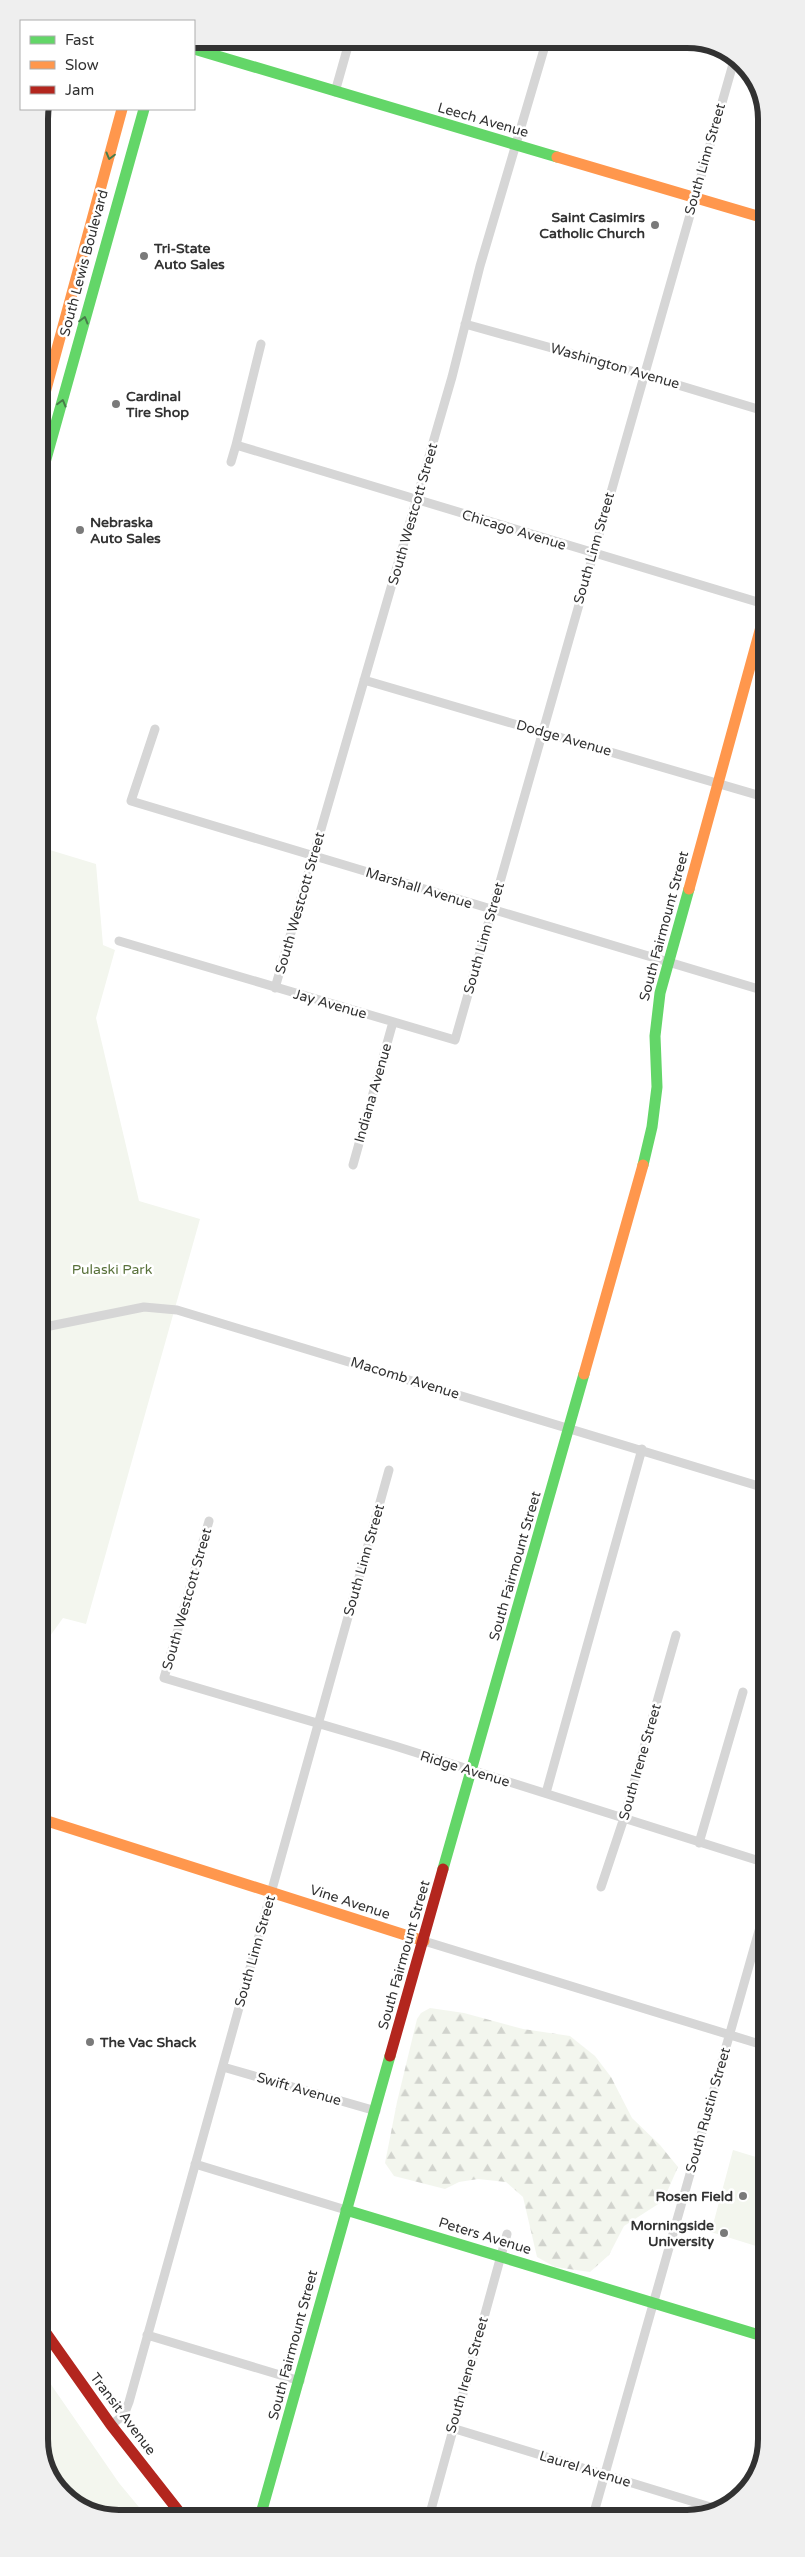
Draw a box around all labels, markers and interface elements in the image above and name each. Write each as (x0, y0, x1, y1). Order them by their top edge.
legend (20, 20, 195, 110)
text: Fast (65, 31, 95, 49)
text: Slow (65, 56, 99, 74)
text: Jam (65, 81, 94, 99)
street label: Leech Avenue (436, 99, 530, 141)
street label: South Linn Street (681, 101, 729, 217)
one-way arrow (105, 151, 115, 159)
street label: South Lewis Boulevard (56, 188, 112, 338)
place label: Saint Casimirs Catholic Church (539, 209, 645, 242)
marker: Saint Casimirs Catholic Church (649, 219, 661, 231)
place label: Tri-State Auto Sales (153, 240, 225, 273)
marker: Tri-State Auto Sales (138, 250, 150, 262)
one-way arrow (79, 317, 89, 325)
street label: Washington Avenue (548, 339, 682, 393)
place label: Cardinal Tire Shop (125, 388, 189, 421)
marker: Cardinal Tire Shop (110, 398, 122, 410)
one-way arrow (56, 400, 66, 408)
street label: South Westcott Street (385, 441, 442, 587)
street label: South Linn Street (570, 490, 618, 606)
street label: Chicago Avenue (460, 506, 568, 554)
place label: Nebraska Auto Sales (90, 514, 161, 547)
marker: Nebraska Auto Sales (74, 524, 86, 536)
street label: Dodge Avenue (515, 716, 614, 760)
street label: South Westcott Street (272, 830, 329, 976)
street label: South Fairmount Street (636, 849, 692, 1003)
street label: Marshall Avenue (364, 864, 474, 912)
street label: South Linn Street (460, 880, 508, 996)
street label: Jay Avenue (291, 985, 369, 1023)
street label: Indiana Avenue (351, 1041, 395, 1145)
park label: Pulaski Park (72, 1261, 153, 1278)
street label: Macomb Avenue (349, 1353, 461, 1403)
street label: South Fairmount Street (486, 1489, 545, 1643)
street label: South Linn Street (340, 1502, 388, 1618)
street label: South Westcott Street (159, 1526, 216, 1672)
street label: South Irene Street (615, 1701, 665, 1822)
street label: Ridge Avenue (418, 1747, 512, 1791)
street label: South Fairmount Street (375, 1878, 434, 2032)
street label: Vine Avenue (308, 1881, 392, 1923)
street label: South Linn Street (231, 1893, 279, 2009)
place label: The Vac Shack (99, 2034, 197, 2051)
marker: The Vac Shack (84, 2036, 96, 2048)
street label: South Rustin Street (682, 2045, 734, 2175)
street label: Swift Avenue (255, 2069, 343, 2109)
place label: Rosen Field (656, 2188, 733, 2205)
marker: Rosen Field (737, 2190, 749, 2202)
street label: Peters Avenue (437, 2214, 534, 2258)
place label: Morningside University (630, 2217, 714, 2250)
marker: Morningside University (718, 2227, 730, 2239)
street label: South Fairmount Street (265, 2268, 321, 2422)
street label: South Irene Street (442, 2314, 492, 2435)
street label: Transit Avenue (86, 2369, 160, 2459)
street label: Laurel Avenue (537, 2447, 633, 2491)

